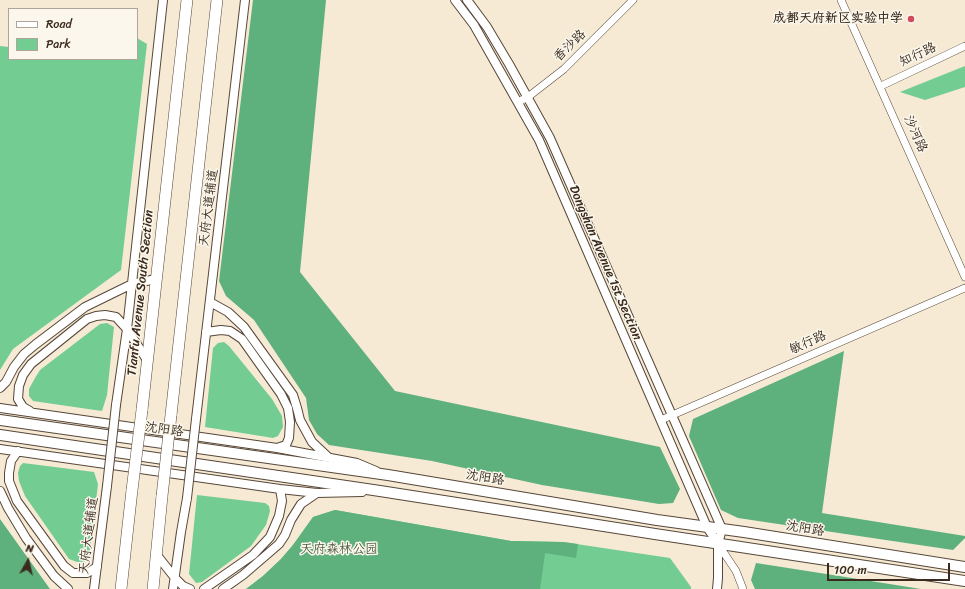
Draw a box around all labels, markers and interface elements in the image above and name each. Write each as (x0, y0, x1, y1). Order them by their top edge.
legend (8, 8, 138, 60)
place label: 成都天府新区实验中学 (773, 11, 903, 27)
text: Road (46, 13, 72, 35)
marker: 成都天府新区实验中学 (906, 14, 916, 24)
street label: 香沙路 (551, 27, 589, 65)
text: Park (46, 33, 71, 55)
street label: 知行路 (897, 40, 939, 70)
street label: 沙河路 (900, 113, 930, 155)
street label: 天府大道辅道 (197, 168, 221, 248)
street label: Dongshan Avenue 1st Section (565, 183, 645, 343)
street label: Tianfu Avenue South Section (125, 209, 157, 377)
street label: 敏行路 (787, 328, 829, 358)
street label: 沈阳路 (144, 420, 184, 440)
street label: 沈阳路 (465, 467, 505, 489)
street label: 天府大道辅道 (77, 496, 101, 576)
street label: 沈阳路 (785, 518, 825, 540)
text: N (25, 539, 35, 559)
north arrow (8, 541, 48, 581)
park label: 天府森林公园 (300, 542, 378, 558)
scale bar (829, 555, 952, 581)
text: 100 m (834, 559, 867, 581)

